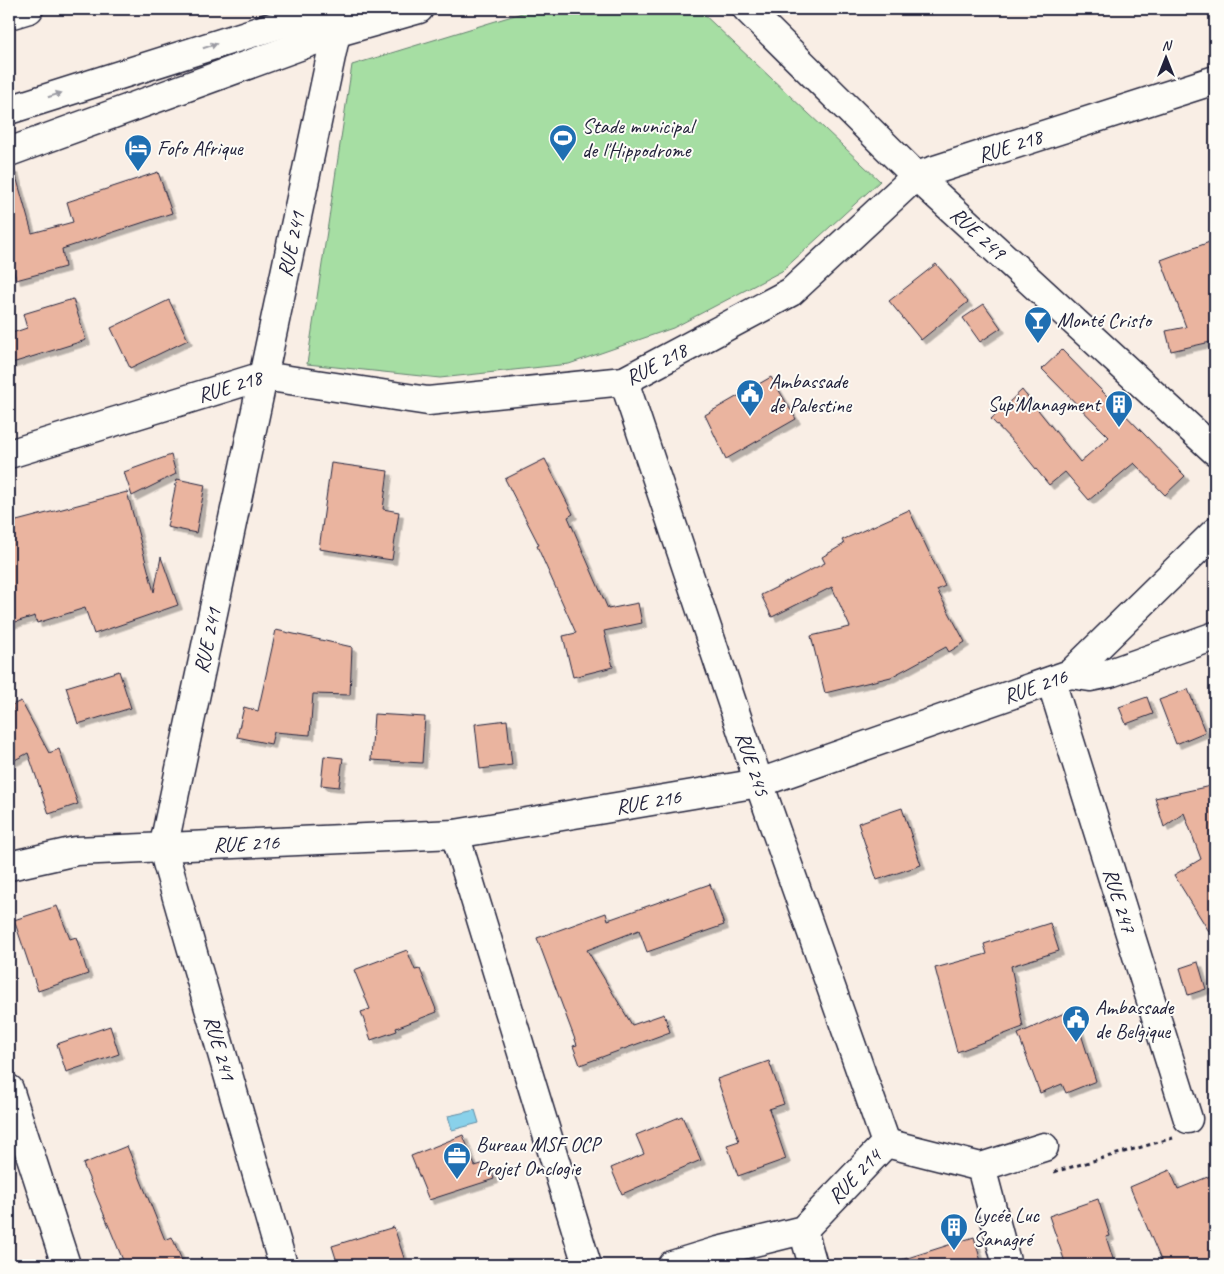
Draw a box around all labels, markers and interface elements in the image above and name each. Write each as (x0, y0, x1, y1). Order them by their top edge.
north arrow (1142, 32, 1192, 82)
text: N (1162, 37, 1173, 54)
one-way arrow (203, 42, 218, 50)
one-way arrow (48, 91, 63, 99)
place label: Stade municipal de l'Hippodrome (582, 113, 697, 163)
sports icon: Stade municipal de l'Hippodrome (548, 123, 578, 162)
street label: RUE 218 (975, 123, 1048, 168)
hotel icon: Fofo Afrique (123, 133, 153, 172)
place label: Fofo Afrique (157, 135, 244, 161)
street label: RUE 249 (945, 201, 1012, 266)
street label: RUE 241 (272, 208, 311, 279)
bar icon: Monté Cristo (1023, 305, 1053, 344)
place label: Monté Cristo (1057, 307, 1153, 333)
street label: RUE 218 (621, 336, 694, 391)
street label: RUE 218 (194, 363, 268, 408)
place label: Ambassade de Palestine (769, 368, 852, 418)
public building icon: Ambassade de Palestine (735, 378, 765, 417)
building icon: Sup'Managment (1104, 389, 1134, 428)
place label: Sup'Managment (987, 391, 1102, 417)
street label: RUE 241 (188, 604, 227, 676)
street label: RUE 216 (1000, 663, 1071, 709)
street label: RUE 245 (730, 729, 776, 801)
street label: RUE 216 (614, 783, 683, 820)
street label: RUE 216 (213, 829, 280, 858)
street label: RUE 247 (1097, 865, 1142, 937)
place label: Ambassade de Belgique (1095, 994, 1175, 1044)
public building icon: Ambassade de Belgique (1061, 1004, 1091, 1043)
street label: RUE 241 (198, 1013, 242, 1085)
place label: Bureau MSF OCP Projet Onclogie (476, 1131, 603, 1181)
office icon: Bureau MSF OCP Projet Onclogie (442, 1141, 472, 1180)
street label: RUE 214 (822, 1142, 888, 1209)
place label: Lycée Luc Sanagré (973, 1202, 1041, 1252)
building icon: Lycée Luc Sanagré (939, 1212, 969, 1251)

